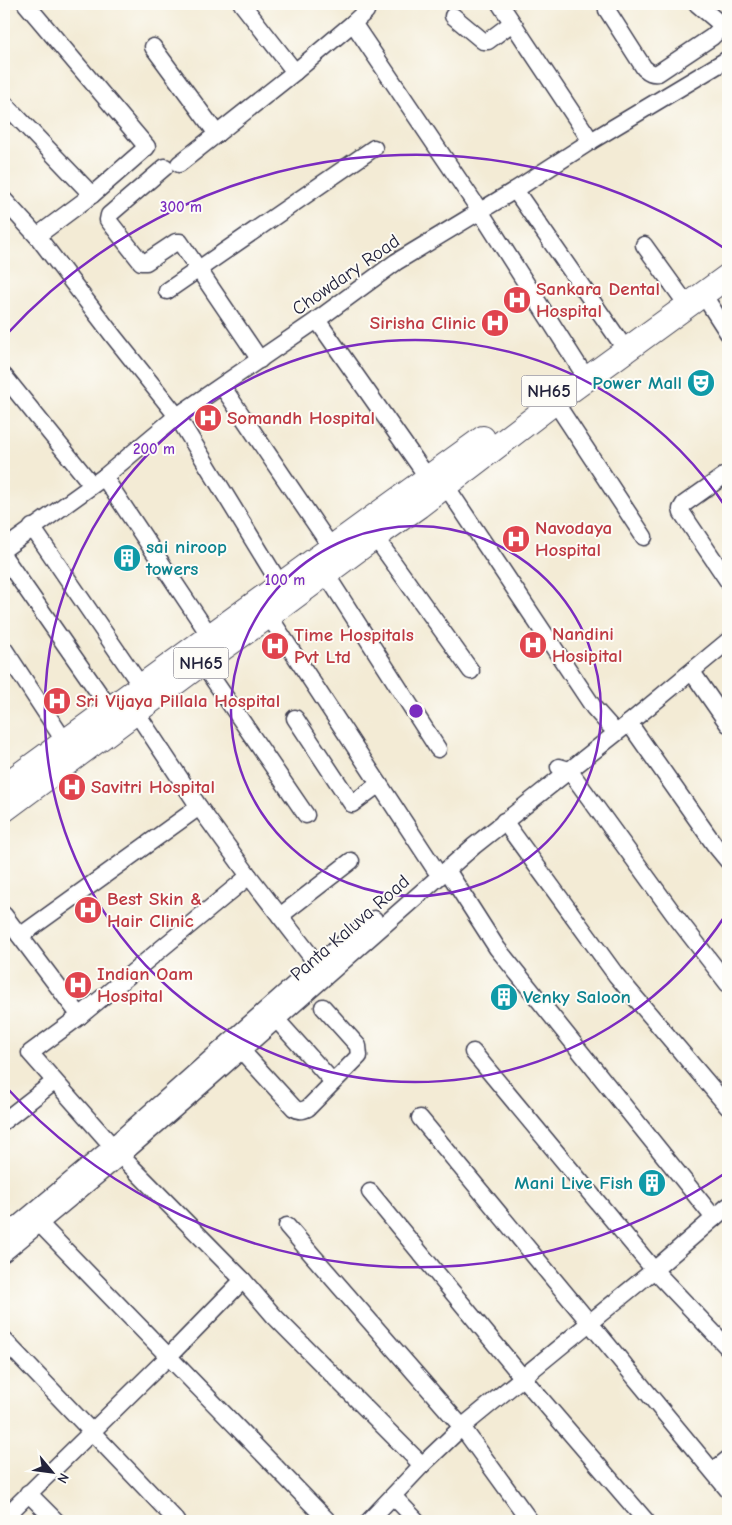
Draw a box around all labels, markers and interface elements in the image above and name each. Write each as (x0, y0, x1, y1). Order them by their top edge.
text: 300 m (160, 198, 202, 216)
street label: Chowdary Road (288, 230, 404, 320)
place label: Sankara Dental Hospital (536, 278, 660, 322)
hospital icon: Sankara Dental Hospital (502, 285, 532, 315)
hospital icon: Sirisha Clinic (480, 308, 510, 338)
place label: Sirisha Clinic (370, 312, 476, 334)
theatre icon: Power Mall (686, 368, 716, 398)
place label: Power Mall (592, 372, 682, 394)
road number: NH65 (522, 376, 576, 406)
hospital icon: Somandh Hospital (193, 403, 223, 433)
place label: Somandh Hospital (227, 407, 375, 429)
text: 200 m (133, 440, 175, 458)
place label: Navodaya Hospital (535, 517, 612, 561)
hospital icon: Navodaya Hospital (501, 524, 531, 554)
place label: sai niroop towers (145, 536, 227, 580)
building icon: sai niroop towers (112, 543, 142, 573)
text: 100 m (265, 571, 305, 589)
place label: Nandini Hosipital (552, 623, 623, 667)
place label: Time Hospitals Pvt Ltd (294, 624, 414, 668)
hospital icon: Nandini Hosipital (518, 630, 548, 660)
hospital icon: Time Hospitals Pvt Ltd (260, 631, 290, 661)
road number: NH65 (174, 648, 228, 678)
hospital icon: Sri Vijaya Pillala Hospital (42, 686, 72, 716)
place label: Sri Vijaya Pillala Hospital (76, 690, 280, 712)
centre of rings (407, 702, 425, 720)
hospital icon: Savitri Hospital (57, 772, 87, 802)
place label: Savitri Hospital (91, 776, 215, 798)
street label: Panta Kaluva Road (286, 870, 414, 986)
place label: Best Skin & Hair Clinic (107, 888, 202, 932)
hospital icon: Best Skin & Hair Clinic (73, 895, 103, 925)
place label: Indian Oam Hospital (97, 963, 193, 1007)
hospital icon: Indian Oam Hospital (63, 970, 93, 1000)
building icon: Venky Saloon (489, 982, 519, 1012)
place label: Venky Saloon (523, 986, 631, 1008)
building icon: Mani Live Fish (637, 1168, 667, 1198)
place label: Mani Live Fish (514, 1172, 633, 1194)
north arrow (28, 1448, 78, 1498)
text: N (53, 1470, 73, 1486)

